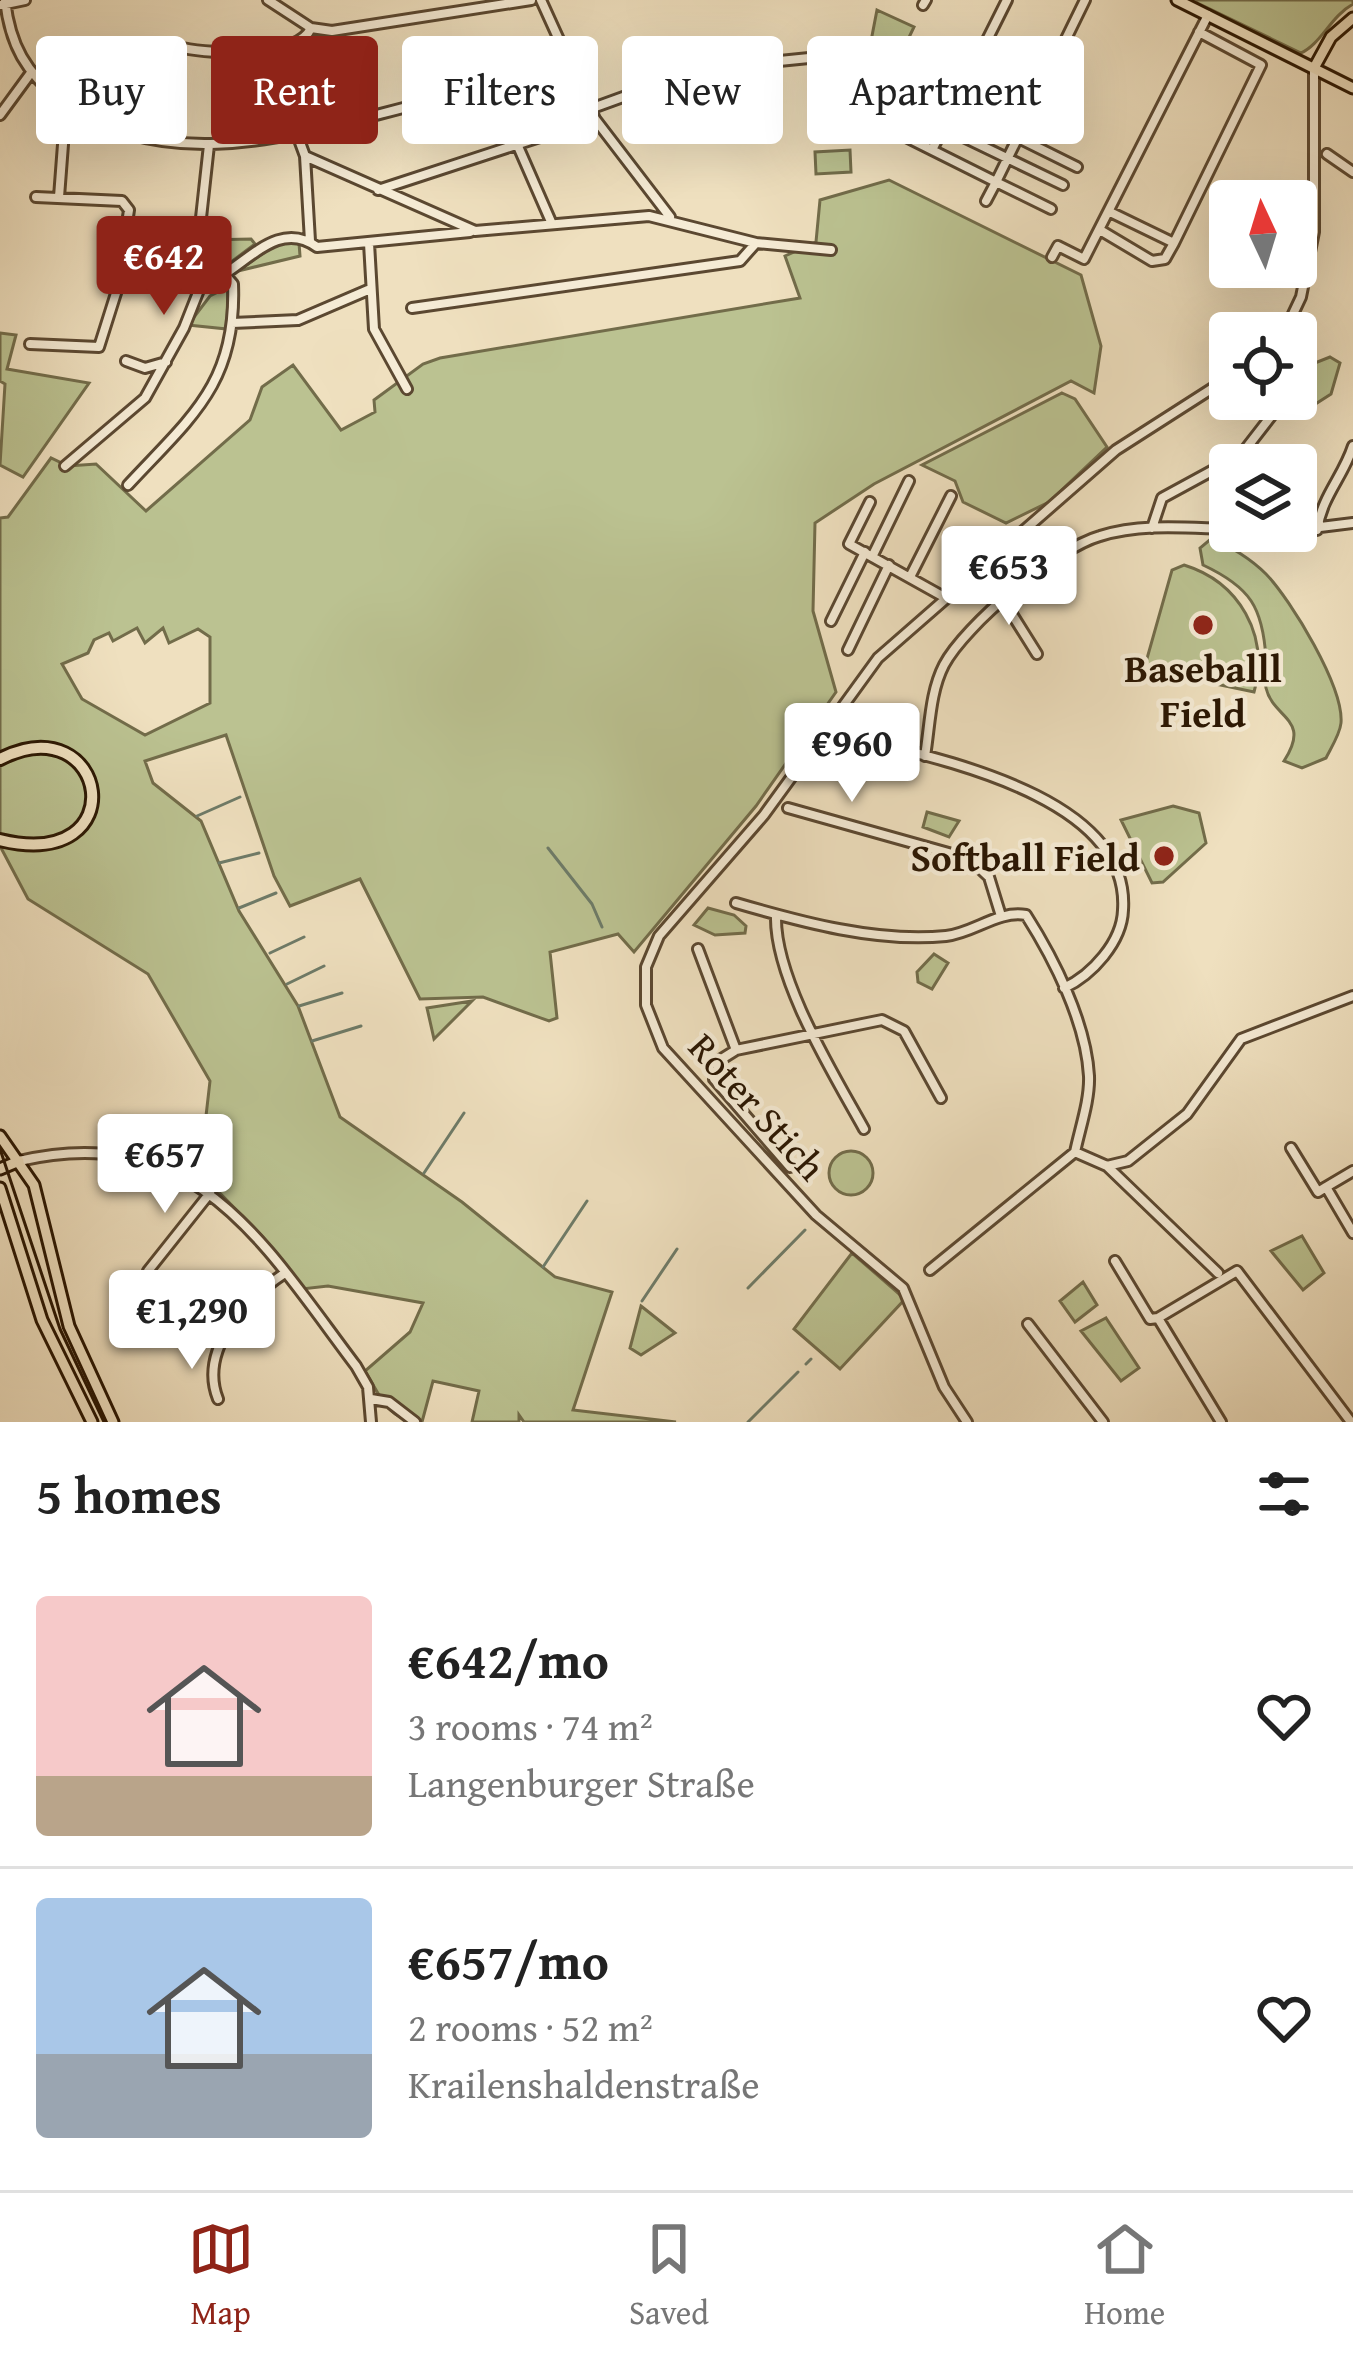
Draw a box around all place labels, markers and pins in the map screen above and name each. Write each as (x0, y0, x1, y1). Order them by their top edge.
pin: €642 (93, 216, 235, 318)
pin: €653 (938, 526, 1080, 628)
marker: Baseballl Field (1190, 612, 1216, 638)
place label: Baseballl Field (1124, 639, 1282, 741)
pin: €960 (781, 703, 923, 805)
place label: Softball Field (910, 828, 1141, 885)
marker: Softball Field (1151, 843, 1177, 869)
pin: €657 (94, 1114, 236, 1216)
pin: €1,290 (94, 1270, 290, 1372)

